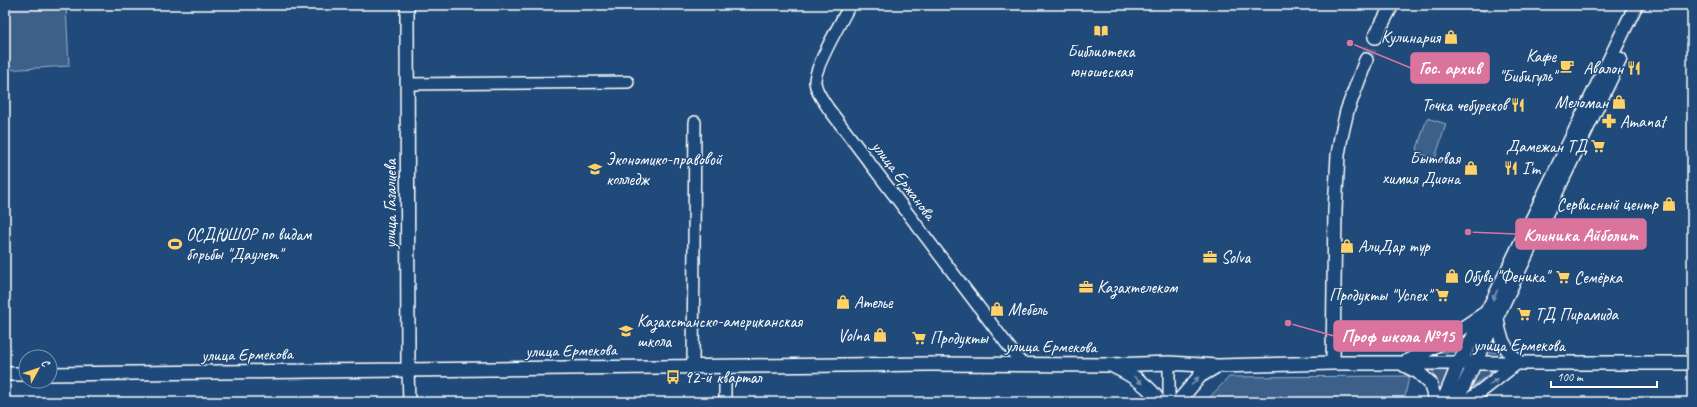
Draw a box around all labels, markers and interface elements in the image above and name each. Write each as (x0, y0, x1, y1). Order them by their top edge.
library icon: Библиотека юношеская (1093, 23, 1109, 39)
place label: Кулинария (1381, 27, 1442, 48)
shop icon: Кулинария (1443, 29, 1459, 45)
place label: Библиотека юношеская (1068, 41, 1136, 82)
place label: Кафе "Бибигуль" (1499, 46, 1560, 87)
callout: Гос. архив (1411, 53, 1489, 83)
text: Гос. архив (1419, 57, 1485, 79)
cafe icon: Кафе "Бибигуль" (1559, 58, 1575, 74)
place label: Авалон (1583, 58, 1625, 79)
restaurant icon: Авалон (1626, 60, 1642, 76)
place label: Меломан (1555, 92, 1610, 113)
shop icon: Меломан (1611, 94, 1627, 110)
place label: Точка чебуреков (1422, 95, 1511, 116)
restaurant icon: Точка чебуреков (1510, 97, 1526, 113)
place label: Amanat (1620, 111, 1668, 132)
pharmacy icon: Amanat (1601, 113, 1617, 129)
street label: улица Ержанова (866, 136, 941, 226)
place label: Дамежан ТД (1506, 136, 1589, 157)
supermarket icon: Дамежан ТД (1590, 138, 1606, 154)
place label: Бытовая химия Диона (1382, 148, 1462, 189)
place label: Экономико-правовой колледж (606, 149, 723, 190)
street label: улица Газалиева (380, 158, 401, 250)
place label: I'm (1522, 158, 1542, 179)
shop icon: Бытовая химия Диона (1463, 160, 1479, 176)
restaurant icon: I'm (1503, 160, 1519, 176)
school or university icon: Экономико-правовой колледж (587, 161, 603, 177)
place label: Сервисный центр (1557, 194, 1660, 215)
shop icon: Сервисный центр (1661, 196, 1677, 212)
callout: Клиника Айболит (1516, 219, 1646, 249)
place label: ОСДЮШОР по видам борьбы "Даулет" (186, 224, 313, 265)
text: Клиника Айболит (1524, 224, 1639, 246)
sports icon: ОСДЮШОР по видам борьбы "Даулет" (167, 236, 183, 252)
place label: АлиДар тур (1358, 236, 1431, 257)
shop icon: АлиДар тур (1339, 238, 1355, 254)
place label: Solva (1221, 247, 1252, 268)
office icon: Solva (1202, 249, 1218, 265)
place label: Обувь "Феника" (1463, 266, 1553, 287)
place label: Семёрка (1574, 267, 1624, 288)
shop icon: Обувь "Феника" (1444, 268, 1460, 284)
supermarket icon: Семёрка (1555, 269, 1571, 285)
place label: Казахтелеком (1097, 277, 1178, 299)
office icon: Казахтелеком (1078, 279, 1094, 295)
place label: Продукты "Успех" (1329, 285, 1435, 306)
supermarket icon: Продукты "Успех" (1434, 287, 1450, 303)
one-way arrow (1492, 289, 1498, 301)
place label: Ателье (854, 292, 894, 313)
shop icon: Ателье (835, 294, 851, 310)
place label: Мебель (1008, 299, 1049, 320)
shop icon: Мебель (989, 301, 1005, 317)
place label: ТД Пирамида (1535, 304, 1620, 325)
supermarket icon: ТД Пирамида (1516, 306, 1532, 322)
place label: Казахстанско-американская школа (637, 311, 803, 352)
callout: Проф школа №15 (1334, 321, 1462, 351)
school or university icon: Казахстанско-американская школа (618, 323, 634, 339)
place label: Volna (838, 325, 870, 346)
text: Проф школа №15 (1342, 325, 1457, 347)
shop icon: Volna (872, 327, 888, 343)
place label: Продукты (930, 328, 990, 349)
supermarket icon: Продукты (911, 330, 927, 346)
street label: улица Ермекова (1004, 335, 1099, 358)
street label: улица Ермекова (1472, 335, 1567, 356)
street label: улица Ермекова (524, 339, 619, 362)
street label: улица Ермекова (200, 343, 295, 366)
north arrow (18, 349, 58, 389)
text: С (39, 356, 54, 370)
scale bar (1551, 363, 1657, 389)
place label: 92-й квартал (684, 367, 763, 388)
bus stop icon: 92-й квартал (665, 369, 681, 385)
text: 100 m (1557, 369, 1584, 385)
one-way arrow (1133, 375, 1143, 385)
one-way arrow (1191, 376, 1200, 386)
one-way arrow (1488, 378, 1499, 386)

